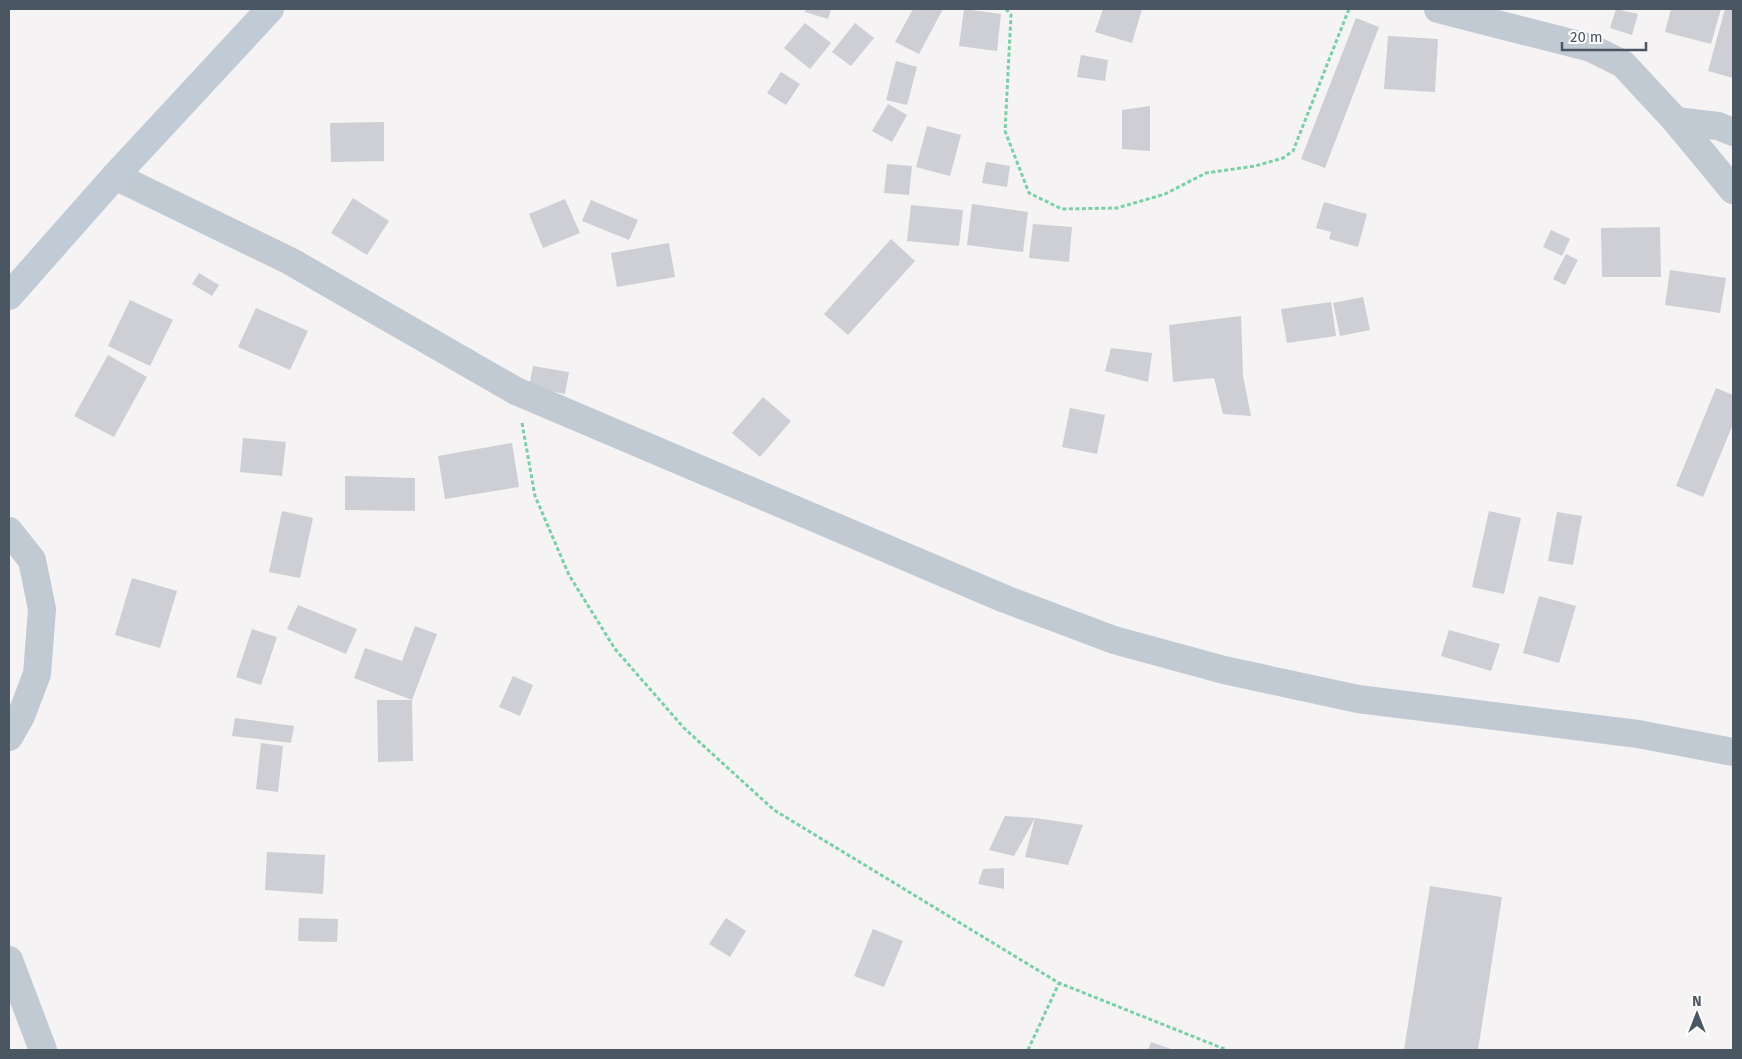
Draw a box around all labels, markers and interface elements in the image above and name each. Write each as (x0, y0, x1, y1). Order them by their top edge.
scale bar (1562, 20, 1646, 52)
text: 20 m (1570, 28, 1603, 46)
north arrow (1672, 989, 1722, 1039)
text: N (1692, 993, 1702, 1010)

